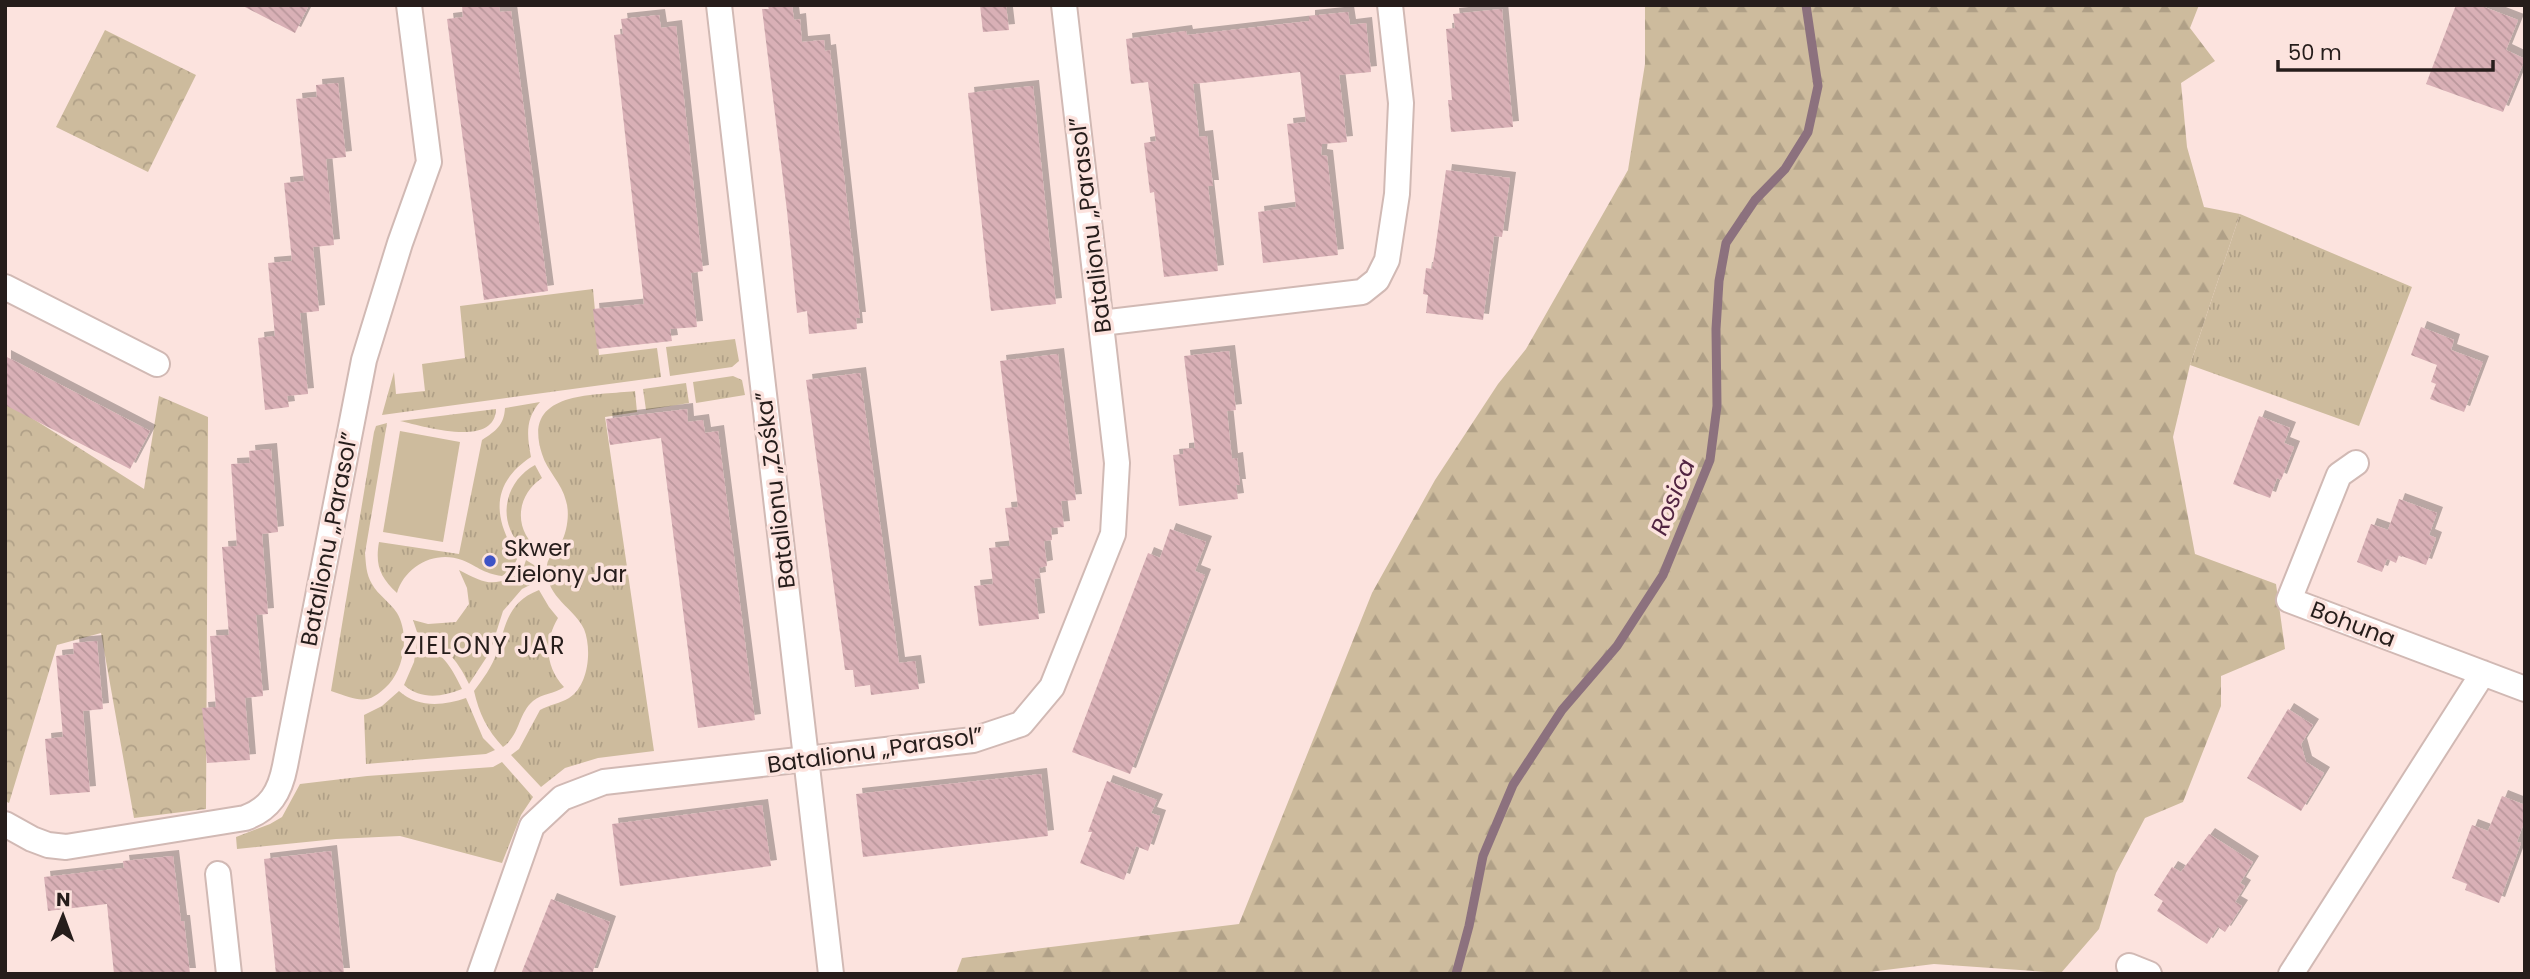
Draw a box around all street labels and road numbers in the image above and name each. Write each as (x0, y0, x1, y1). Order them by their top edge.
street label: Batalionu „Parasol” (1061, 115, 1119, 335)
street label: Batalionu „Zośka” (747, 389, 803, 590)
street label: Batalionu „Parasol” (293, 429, 365, 649)
street label: Bohuna (2306, 593, 2400, 655)
street label: Batalionu „Parasol” (765, 719, 985, 781)

